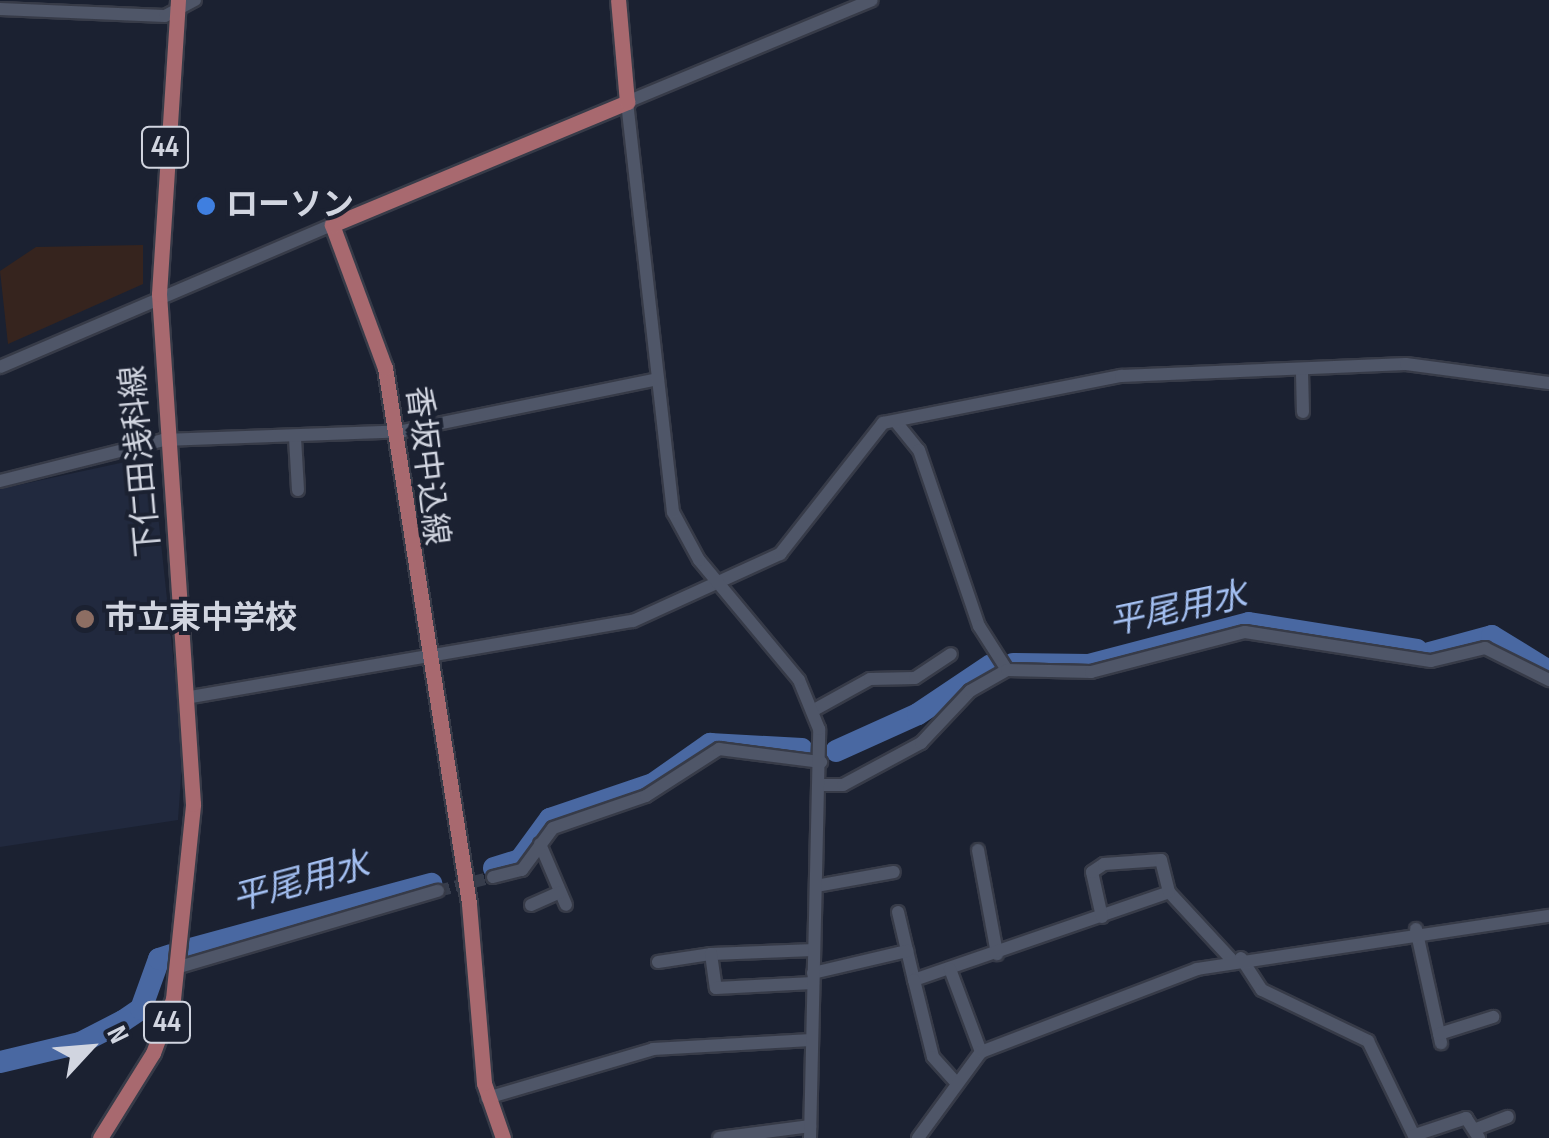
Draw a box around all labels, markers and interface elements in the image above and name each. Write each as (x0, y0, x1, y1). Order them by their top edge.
road number: 44 (140, 122, 190, 172)
place label: ローソン (226, 187, 354, 225)
marker: ローソン (195, 195, 217, 217)
street label: 下仁田浅科線 (115, 364, 169, 558)
street label: 香坂中込線 (397, 384, 455, 548)
water label: 平尾用水 (1105, 575, 1251, 645)
place label: 市立東中学校 (105, 600, 297, 638)
marker: 市立東中学校 (74, 608, 96, 630)
water label: 平尾用水 (228, 845, 374, 921)
road number: 44 (142, 997, 192, 1047)
north arrow (40, 998, 140, 1098)
text: N (99, 1021, 136, 1049)

